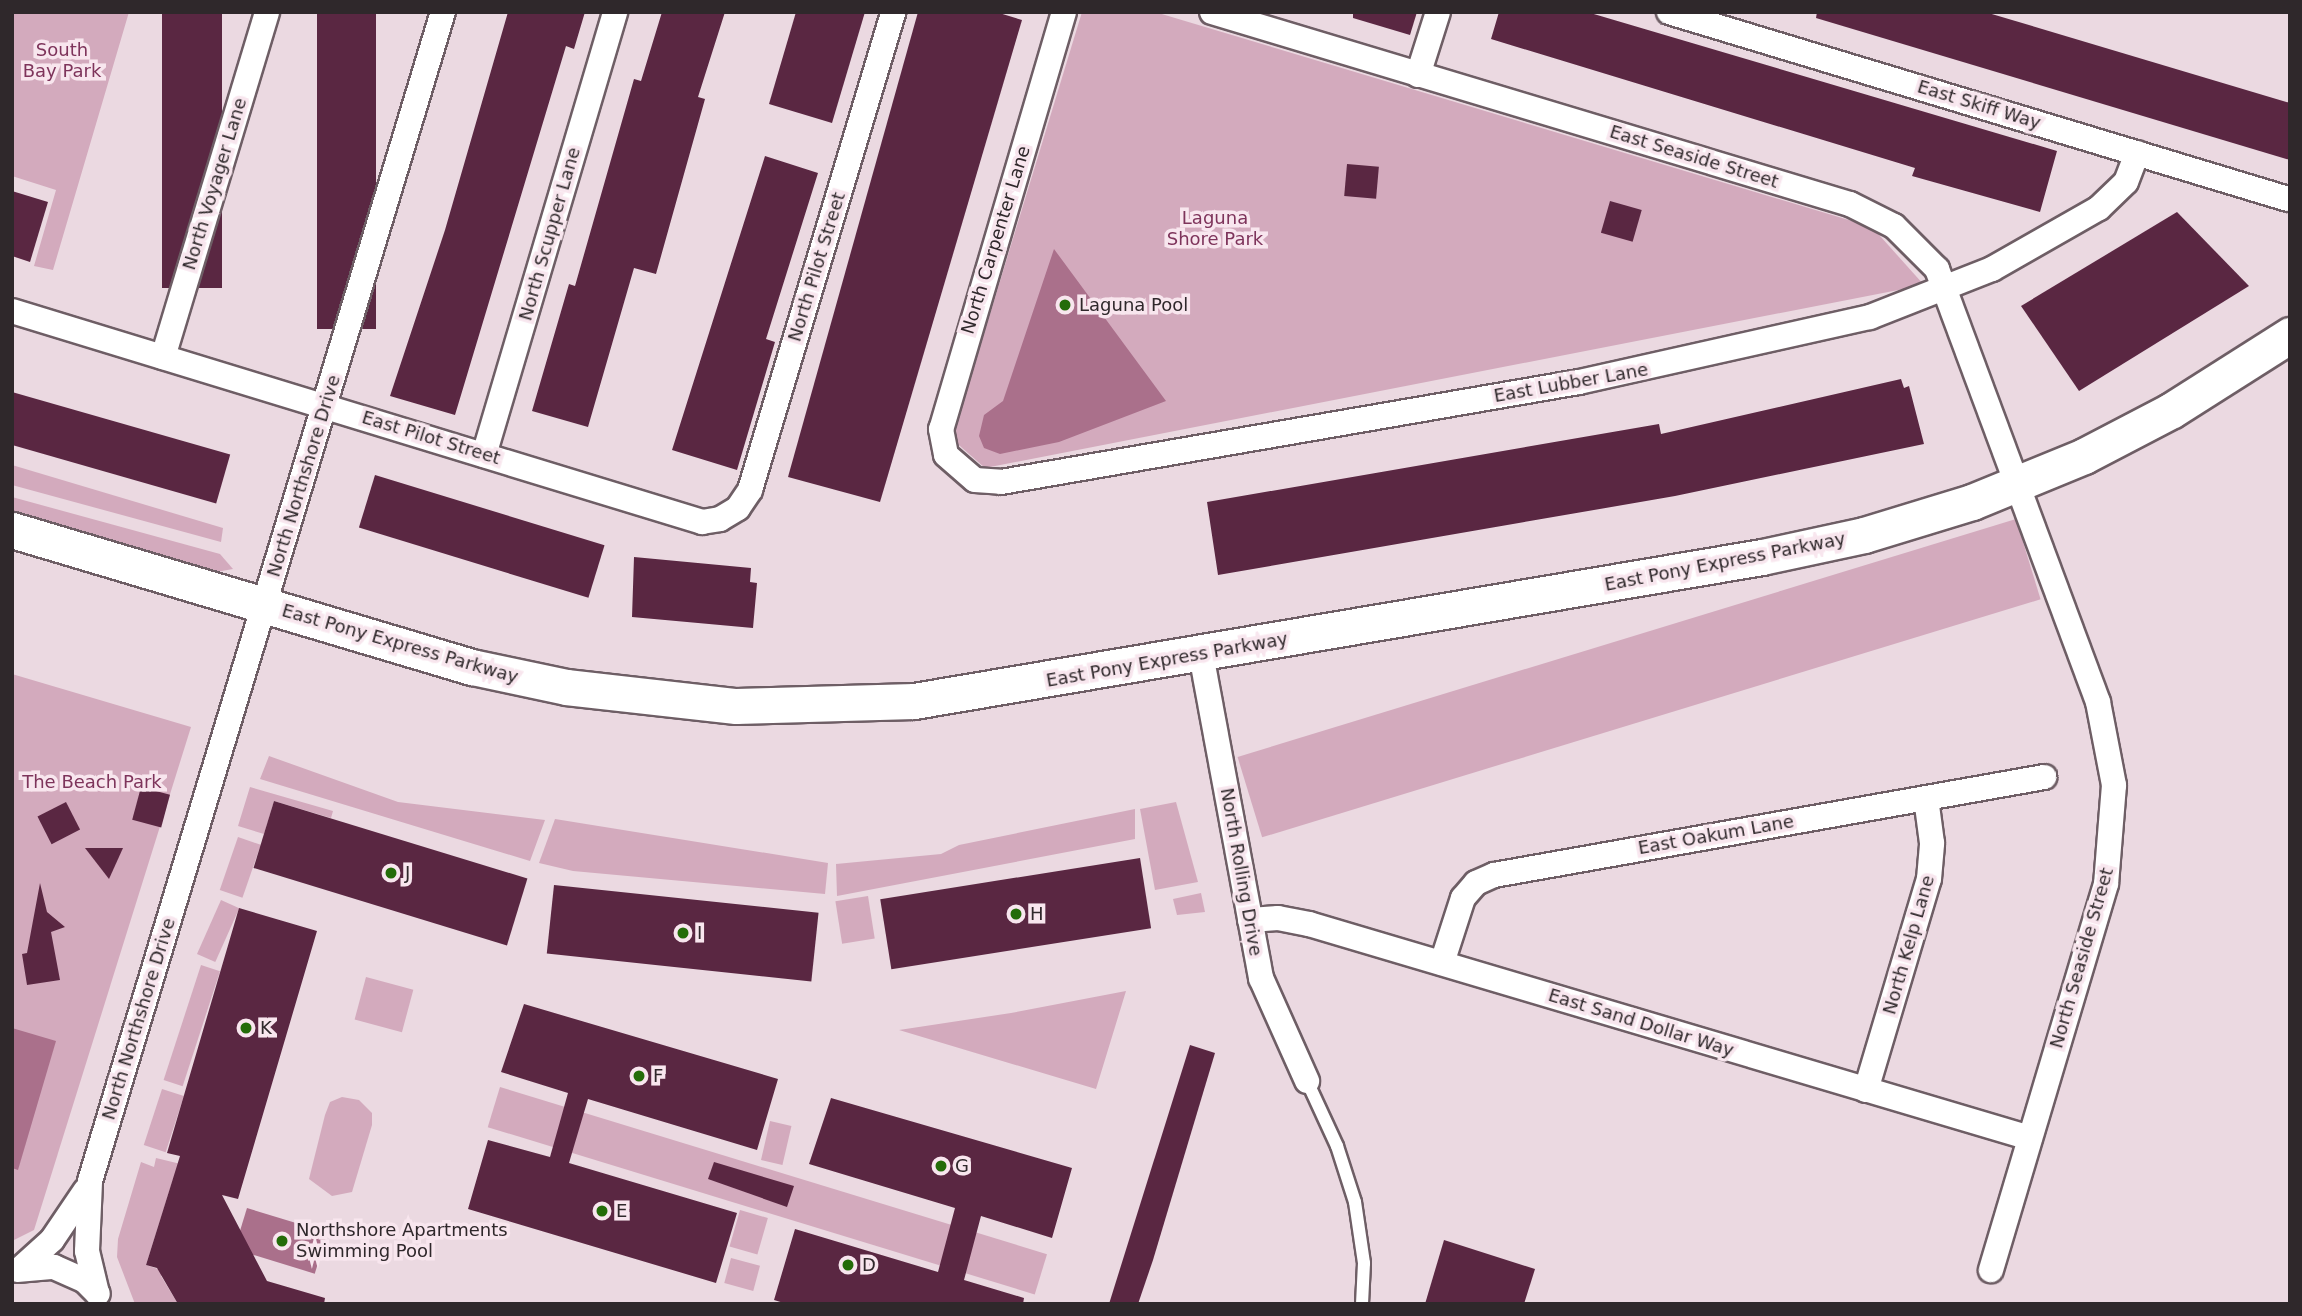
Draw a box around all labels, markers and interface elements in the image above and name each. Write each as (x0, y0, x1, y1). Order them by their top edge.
park label: South Bay Park (23, 40, 101, 82)
street label: East Skiff Way (1915, 76, 2043, 134)
street label: North Voyager Lane (179, 95, 251, 273)
street label: East Seaside Street (1607, 121, 1781, 193)
street label: North Carpenter Lane (957, 143, 1035, 337)
street label: North Scupper Lane (515, 145, 585, 323)
street label: North Pilot Street (784, 190, 850, 344)
park label: Laguna Shore Park (1167, 208, 1263, 250)
place label: Laguna Pool (1079, 294, 1188, 316)
marker: Laguna Pool (1057, 297, 1073, 313)
street label: East Lubber Lane (1492, 359, 1650, 407)
street label: North Northshore Drive (263, 372, 345, 580)
street label: East Pilot Street (359, 407, 503, 469)
street label: East Pony Express Parkway (1603, 528, 1847, 596)
street label: East Pony Express Parkway (279, 600, 521, 688)
street label: East Pony Express Parkway (1045, 628, 1289, 692)
park label: The Beach Park (22, 771, 162, 793)
street label: North Rolling Drive (1216, 786, 1266, 958)
street label: East Oakum Lane (1636, 811, 1796, 859)
place label: J (405, 862, 410, 884)
marker: J (383, 865, 399, 881)
street label: North Seaside Street (2046, 865, 2118, 1051)
street label: North Kelp Lane (1879, 873, 1939, 1017)
place label: H (1030, 903, 1044, 925)
marker: H (1008, 906, 1024, 922)
street label: North Northshore Drive (98, 915, 180, 1123)
place label: I (697, 922, 702, 944)
marker: I (675, 925, 691, 941)
street label: East Sand Dollar Way (1546, 984, 1736, 1062)
place label: K (260, 1017, 272, 1039)
marker: K (238, 1020, 254, 1036)
place label: F (653, 1065, 663, 1087)
marker: F (631, 1068, 647, 1084)
place label: G (955, 1155, 969, 1177)
marker: G (933, 1158, 949, 1174)
place label: E (616, 1200, 627, 1222)
marker: E (594, 1203, 610, 1219)
place label: Northshore Apartments Swimming Pool (296, 1220, 508, 1262)
marker: Northshore Apartments Swimming Pool (274, 1233, 290, 1249)
place label: D (862, 1254, 876, 1276)
marker: D (840, 1257, 856, 1273)

